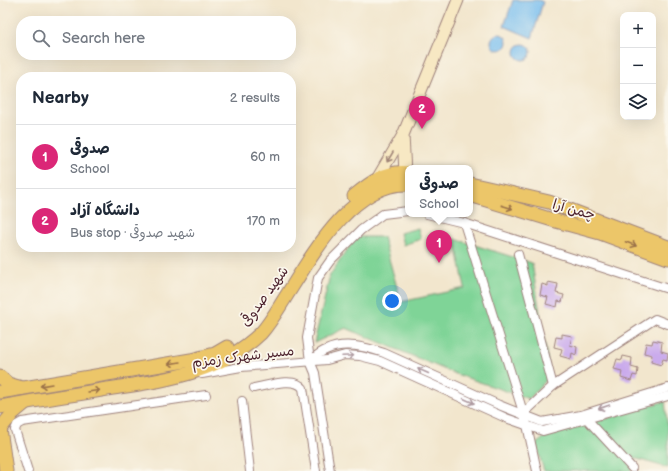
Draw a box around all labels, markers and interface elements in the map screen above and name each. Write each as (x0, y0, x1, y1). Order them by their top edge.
map controls (620, 12, 656, 120)
button: + (620, 12, 656, 48)
search box (16, 16, 296, 60)
icon: search (30, 27, 52, 49)
text: Search here (62, 29, 145, 48)
button: − (620, 48, 656, 84)
button: layers (620, 84, 656, 120)
text: Nearby (32, 88, 89, 108)
text: 2 results (230, 90, 280, 106)
pin: 2 (409, 96, 435, 129)
text: صدوقی (70, 139, 110, 158)
text: 1 (42, 149, 48, 165)
text: 60 m (250, 149, 280, 165)
one-way arrow (385, 151, 393, 163)
text: School (70, 161, 110, 177)
popup (405, 165, 473, 217)
text: صدوقی (419, 174, 459, 193)
text: School (419, 196, 459, 212)
street label: چمن آرا (550, 196, 597, 224)
text: دانشگاه آزاد (70, 201, 140, 220)
one-way arrow (501, 203, 513, 211)
text: 2 (41, 213, 49, 229)
text: 170 m (247, 213, 280, 229)
text: Bus stop · شهید صدوقی (70, 225, 195, 241)
pin: 1 (426, 230, 452, 263)
one-way arrow (625, 241, 637, 249)
street label: شهید صدوقی (237, 263, 293, 330)
your location (382, 291, 402, 311)
street label: مسیر شهرک زمزم (191, 342, 295, 373)
one-way arrow (341, 352, 354, 360)
one-way arrow (168, 359, 181, 367)
one-way arrow (417, 366, 429, 374)
one-way arrow (40, 381, 53, 389)
one-way arrow (87, 387, 100, 395)
one-way arrow (462, 398, 474, 405)
one-way arrow (597, 404, 610, 411)

